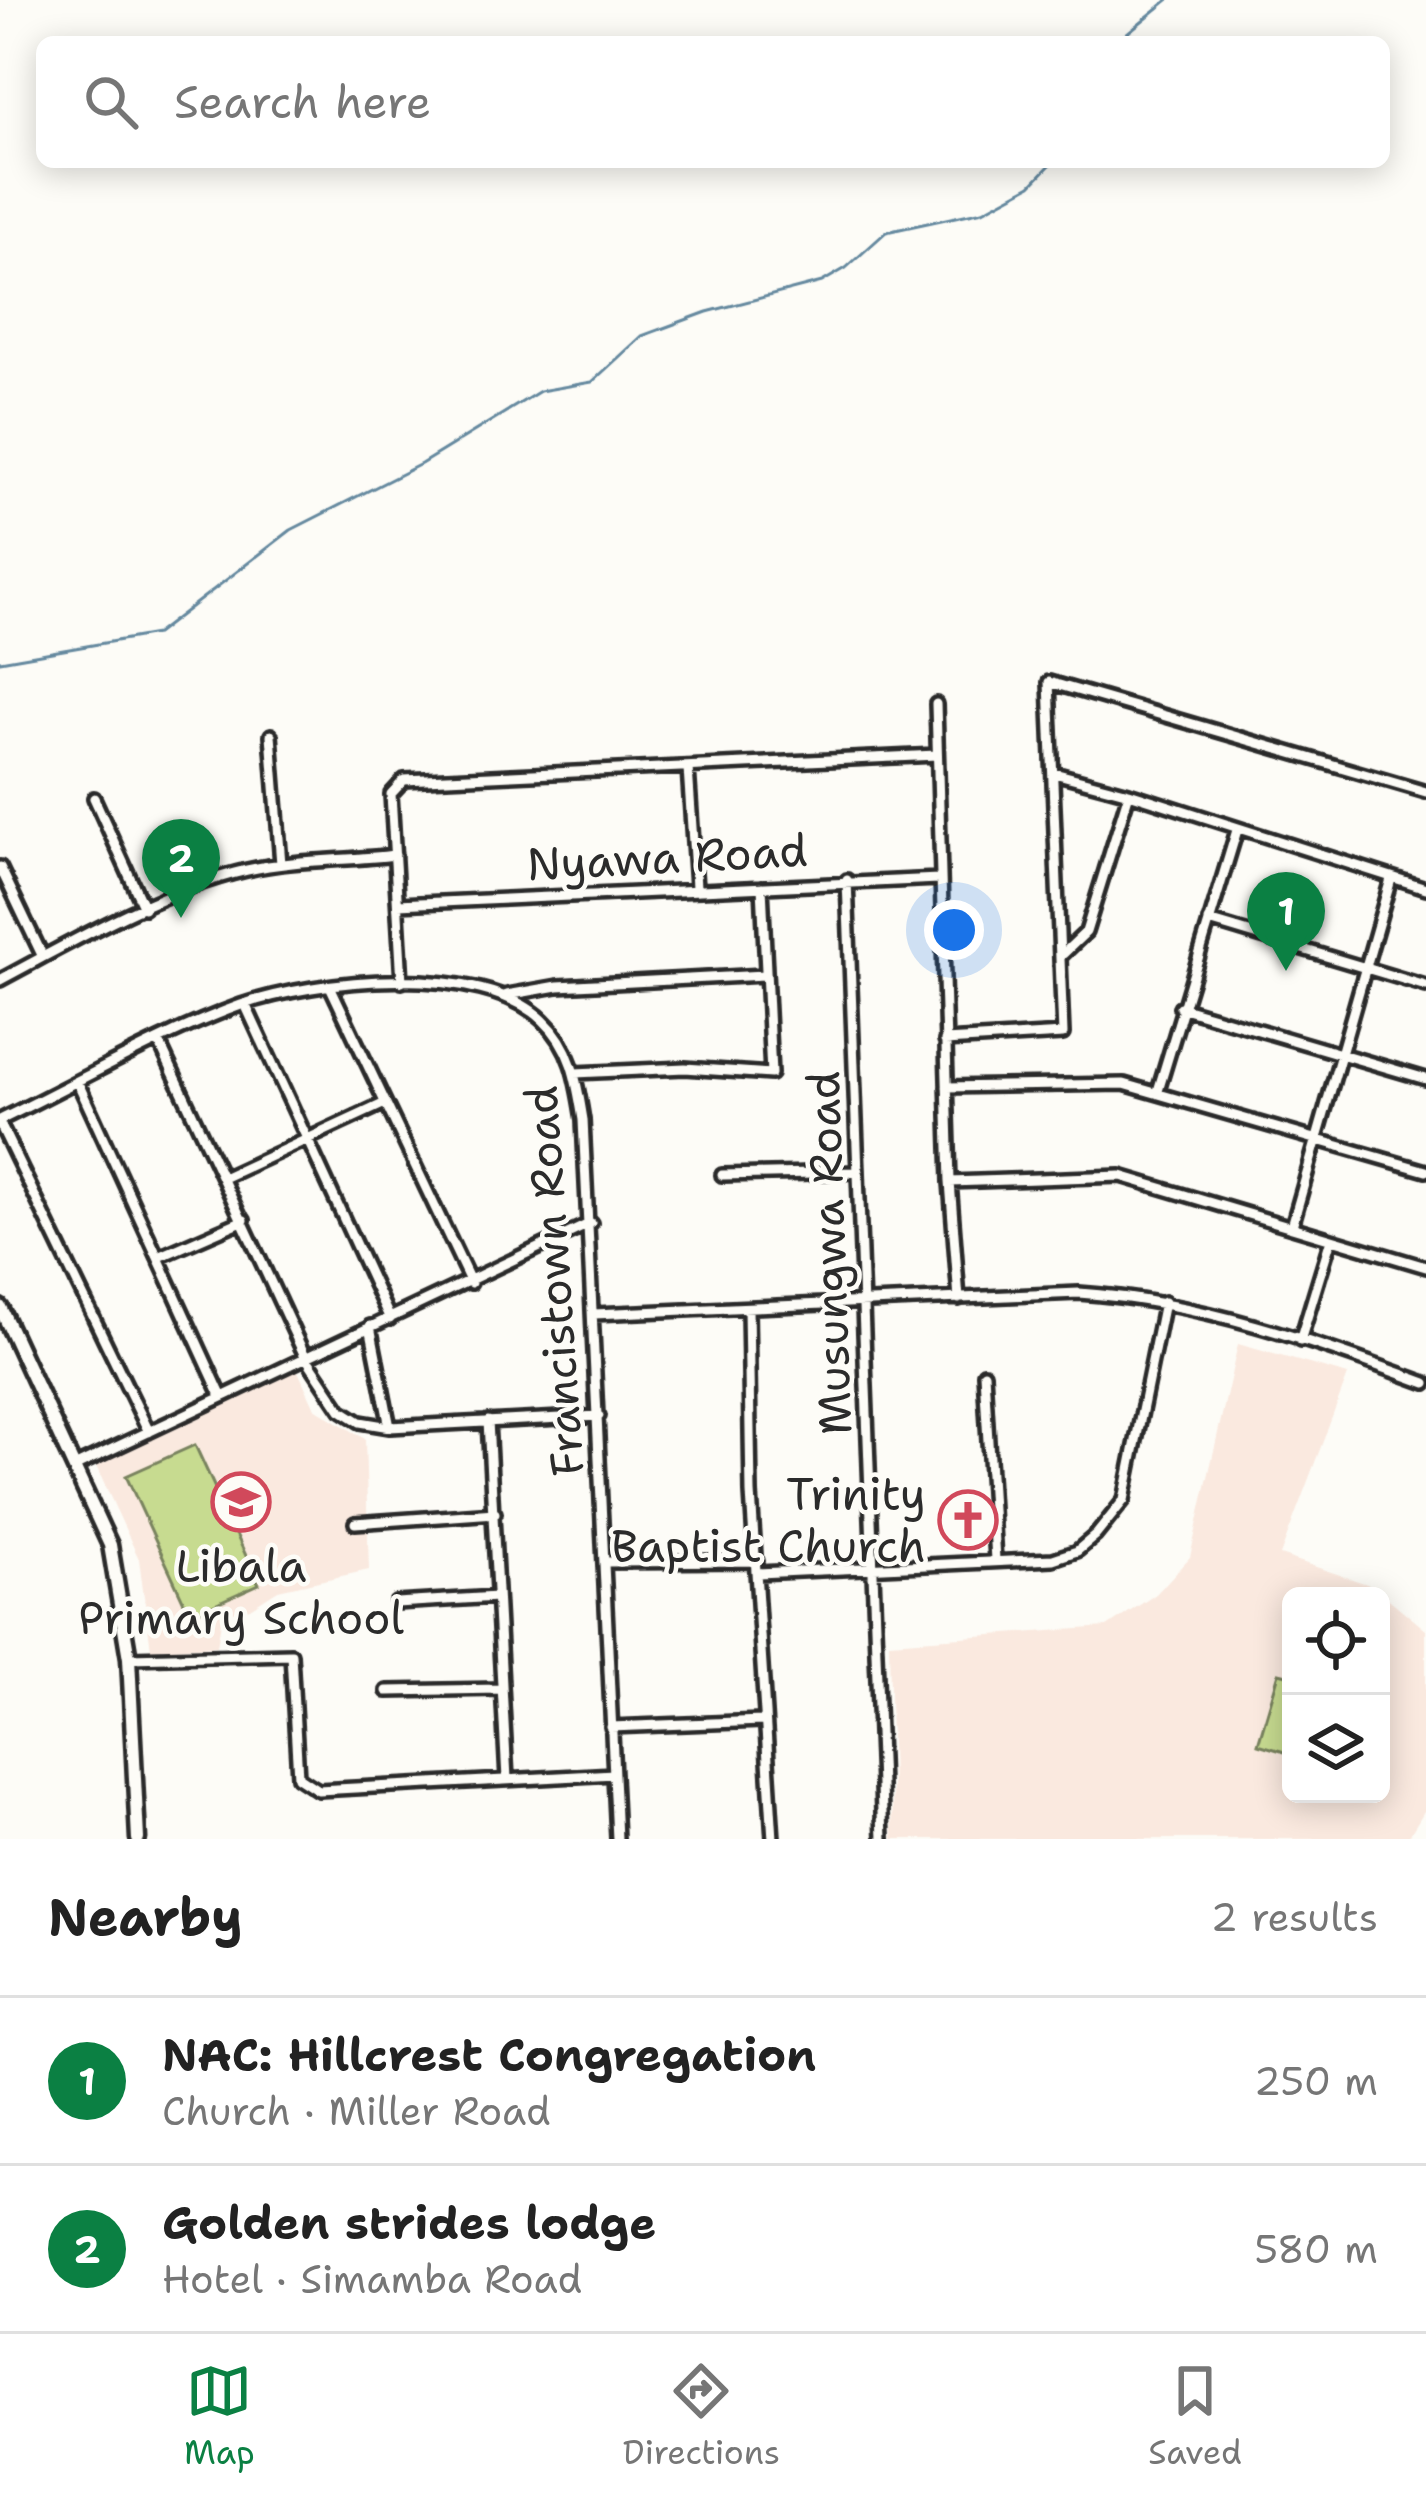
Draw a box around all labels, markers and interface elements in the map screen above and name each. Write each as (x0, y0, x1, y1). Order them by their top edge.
search box (36, 36, 1390, 168)
icon: search (78, 69, 144, 135)
text: Search here (174, 72, 431, 132)
pin: 2 (142, 819, 220, 918)
street label: Nyawa Road (525, 820, 809, 894)
pin: 1 (1247, 872, 1325, 971)
your location (924, 900, 984, 960)
street label: Musungwa Road (793, 1070, 865, 1436)
street label: Francistown Road (510, 1084, 598, 1478)
place label: Trinity Baptist Church (611, 1464, 926, 1576)
school or university icon: Libala Primary School (210, 1471, 272, 1533)
church icon: Trinity Baptist Church (937, 1489, 999, 1551)
place label: Libala Primary School (78, 1536, 404, 1648)
map controls (1282, 1587, 1390, 1803)
button: locate (1282, 1587, 1390, 1695)
button: layers (1282, 1695, 1390, 1803)
text: Nearby (48, 1883, 243, 1951)
text: 2 results (1211, 1891, 1378, 1943)
text: NAC: Hillcrest Congregation (162, 2025, 816, 2085)
text: 1 (78, 2055, 96, 2107)
text: 250 m (1254, 2055, 1378, 2107)
text: Church · Miller Road (162, 2085, 551, 2137)
text: Golden strides lodge (162, 2193, 656, 2253)
text: 2 (73, 2223, 101, 2275)
text: 580 m (1254, 2223, 1378, 2275)
text: Hotel · Simamba Road (162, 2253, 582, 2305)
tab: Map (184, 2358, 255, 2475)
tab: Directions (623, 2358, 780, 2475)
tab: Saved (1148, 2358, 1242, 2475)

